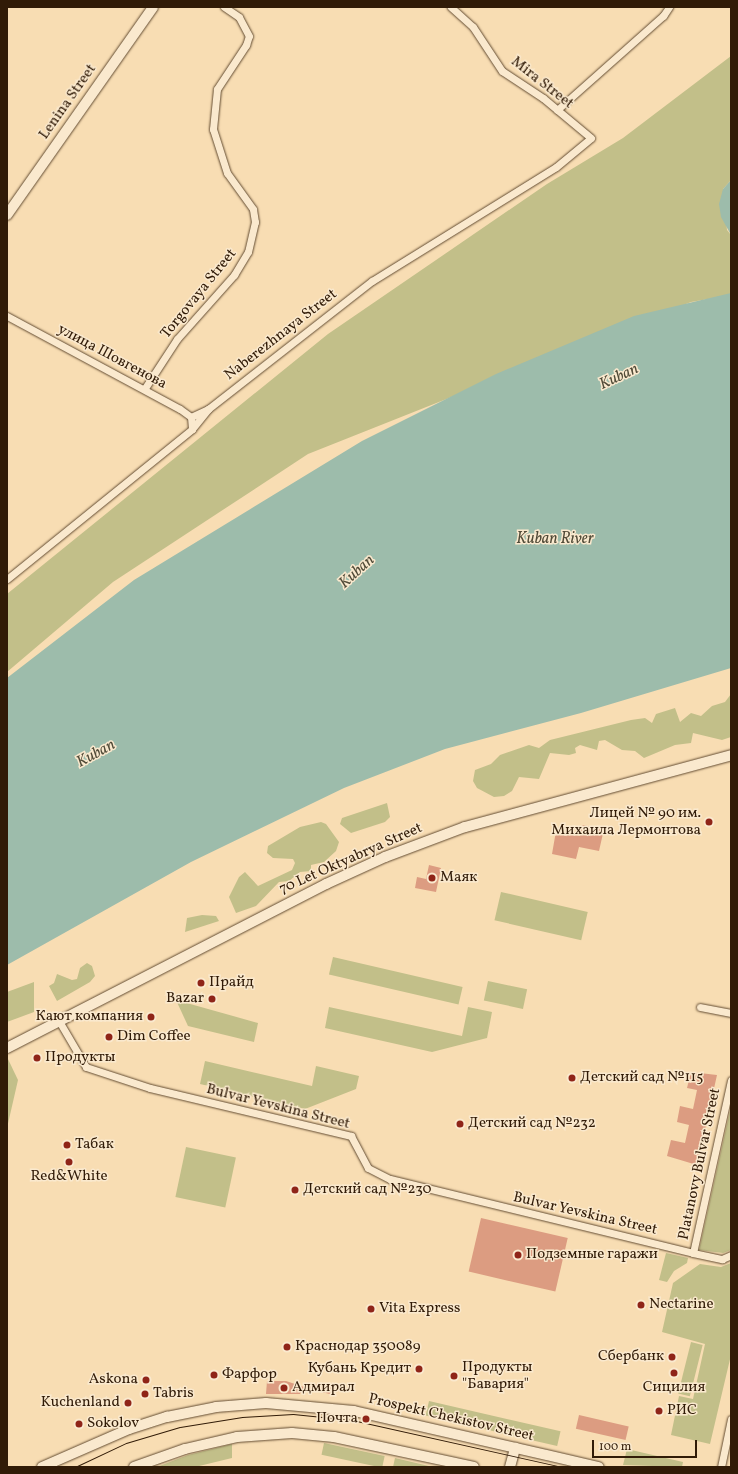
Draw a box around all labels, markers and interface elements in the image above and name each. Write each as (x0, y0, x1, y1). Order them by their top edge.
street label: Mira Street (507, 53, 577, 113)
street label: Lenina Street (35, 61, 101, 143)
street label: Torgovaya Street (157, 245, 241, 343)
street label: Naberezhnaya Street (221, 286, 341, 384)
street label: улица Шовгенова (54, 321, 170, 393)
water label: Kuban (596, 360, 642, 394)
water label: Kuban River (516, 529, 594, 549)
water label: Kuban (335, 551, 379, 593)
water label: Kuban (73, 736, 119, 772)
place label: Лицей № 90 им. Михаила Лермонтова (551, 804, 701, 839)
marker: Лицей № 90 им. Михаила Лермонтова (704, 817, 714, 827)
street label: 70 Let Oktyabrya Street (277, 819, 425, 899)
place label: Маяк (440, 869, 477, 887)
marker: Маяк (427, 873, 437, 883)
place label: Прайд (209, 974, 254, 992)
marker: Прайд (196, 978, 206, 988)
place label: Bazar (166, 990, 204, 1008)
marker: Bazar (207, 994, 217, 1004)
place label: Кают компания (35, 1008, 143, 1026)
marker: Кают компания (146, 1012, 156, 1022)
place label: Dim Coffee (117, 1028, 191, 1046)
marker: Dim Coffee (104, 1032, 114, 1042)
place label: Продукты (45, 1049, 115, 1067)
marker: Продукты (32, 1053, 42, 1063)
place label: Детский сад №115 (580, 1069, 703, 1087)
marker: Детский сад №115 (567, 1073, 577, 1083)
street label: Bulvar Yevskina Street (204, 1080, 352, 1134)
street label: Platanovy Bulvar Street (675, 1086, 725, 1242)
place label: Детский сад №232 (468, 1115, 596, 1133)
marker: Детский сад №232 (455, 1119, 465, 1129)
place label: Табак (75, 1136, 114, 1154)
marker: Табак (62, 1140, 72, 1150)
marker: Red&White (64, 1157, 74, 1167)
place label: Red&White (30, 1168, 108, 1186)
place label: Детский сад №230 (303, 1181, 432, 1199)
marker: Детский сад №230 (290, 1185, 300, 1195)
street label: Bulvar Yevskina Street (511, 1189, 659, 1239)
place label: Подземные гаражи (526, 1246, 658, 1264)
marker: Подземные гаражи (513, 1250, 523, 1260)
place label: Nectarine (649, 1296, 714, 1314)
place label: Vita Express (379, 1300, 460, 1318)
marker: Nectarine (636, 1300, 646, 1310)
marker: Vita Express (366, 1304, 376, 1314)
place label: Краснодар 350089 (295, 1338, 421, 1356)
marker: Краснодар 350089 (282, 1342, 292, 1352)
place label: Сбербанк (598, 1348, 664, 1366)
marker: Сбербанк (667, 1352, 677, 1362)
place label: Продукты "Бавария" (462, 1358, 532, 1393)
place label: Кубань Кредит (308, 1360, 411, 1378)
marker: Кубань Кредит (414, 1364, 424, 1374)
place label: Фарфор (222, 1366, 277, 1384)
marker: Сицилия (669, 1368, 679, 1378)
marker: Фарфор (209, 1370, 219, 1380)
place label: Askona (89, 1371, 138, 1389)
marker: Продукты "Бавария" (449, 1371, 459, 1381)
marker: Askona (141, 1375, 151, 1385)
place label: Адмирал (292, 1379, 355, 1397)
place label: Сицилия (643, 1379, 705, 1397)
marker: Адмирал (279, 1383, 289, 1393)
place label: Tabris (153, 1385, 194, 1403)
marker: Tabris (140, 1389, 150, 1399)
street label: Prospekt Chekistov Street (366, 1390, 536, 1446)
place label: Kuchenland (41, 1394, 120, 1412)
marker: Kuchenland (123, 1398, 133, 1408)
place label: РИС (667, 1402, 697, 1420)
marker: РИС (654, 1406, 664, 1416)
place label: Почта (316, 1410, 358, 1428)
marker: Почта (361, 1414, 371, 1424)
place label: Sokolov (87, 1415, 139, 1433)
marker: Sokolov (74, 1419, 84, 1429)
scale bar (594, 1432, 699, 1458)
text: 100 m (599, 1439, 631, 1455)

